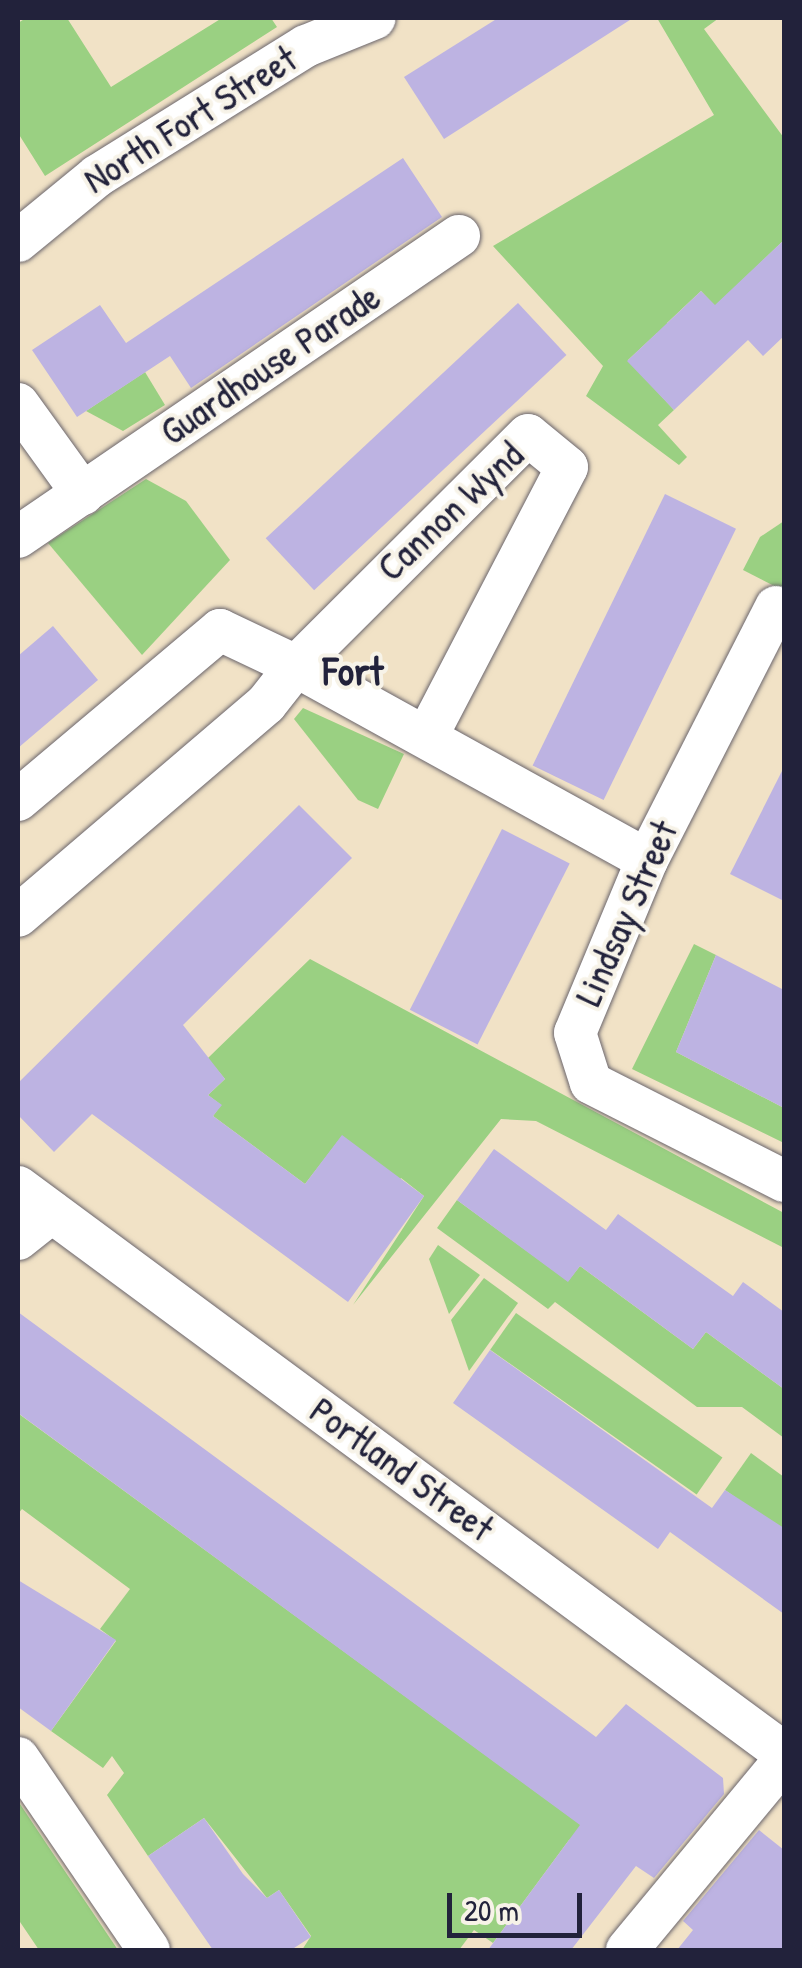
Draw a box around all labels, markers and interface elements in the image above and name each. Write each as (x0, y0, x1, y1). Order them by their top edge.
street label: North Fort Street (75, 35, 305, 203)
street label: Guardhouse Parade (151, 274, 389, 454)
street label: Cannon Wynd (368, 432, 532, 590)
district label: Fort (323, 646, 383, 694)
street label: Lindsay Street (565, 814, 687, 1012)
street label: Portland Street (301, 1387, 503, 1551)
scale bar (452, 1873, 587, 1935)
text: 20 m (464, 1890, 519, 1930)

